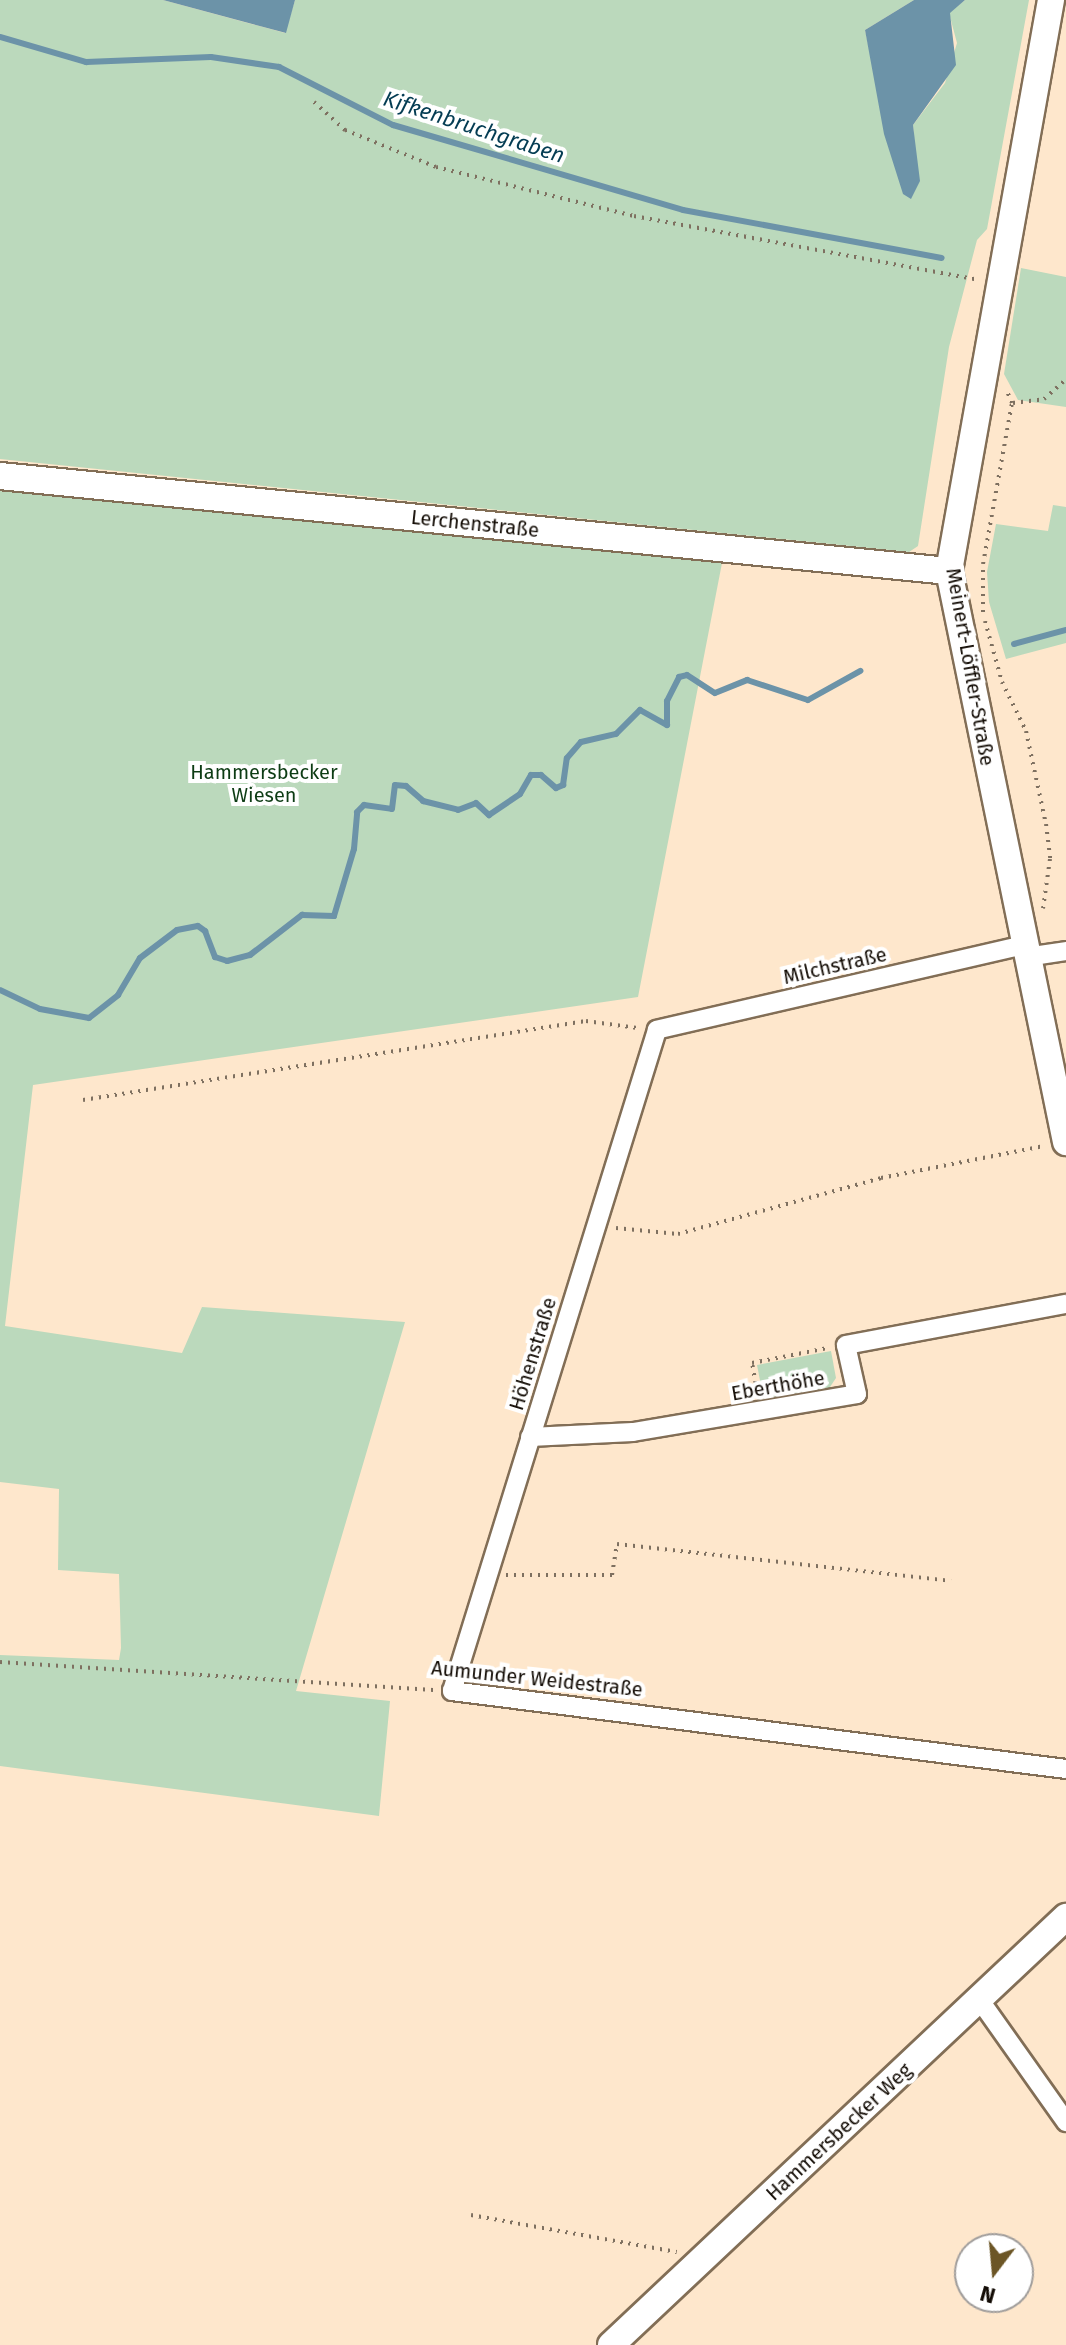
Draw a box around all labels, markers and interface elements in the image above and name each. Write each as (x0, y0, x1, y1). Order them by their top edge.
water label: Kifkenbruchgraben (380, 85, 568, 169)
street label: Lerchenstraße (410, 505, 540, 543)
street label: Meinert-Löffler-Straße (941, 566, 999, 768)
park label: Hammersbecker Wiesen (190, 760, 338, 807)
street label: Milchstraße (781, 942, 889, 990)
street label: Höhenstraße (504, 1295, 562, 1413)
street label: Eberthöhe (729, 1366, 827, 1406)
street label: Aumunder Weidestraße (430, 1656, 644, 1702)
street label: Hammersbecker Weg (761, 2058, 917, 2206)
north arrow (954, 2233, 1034, 2313)
text: N (977, 2280, 999, 2310)

